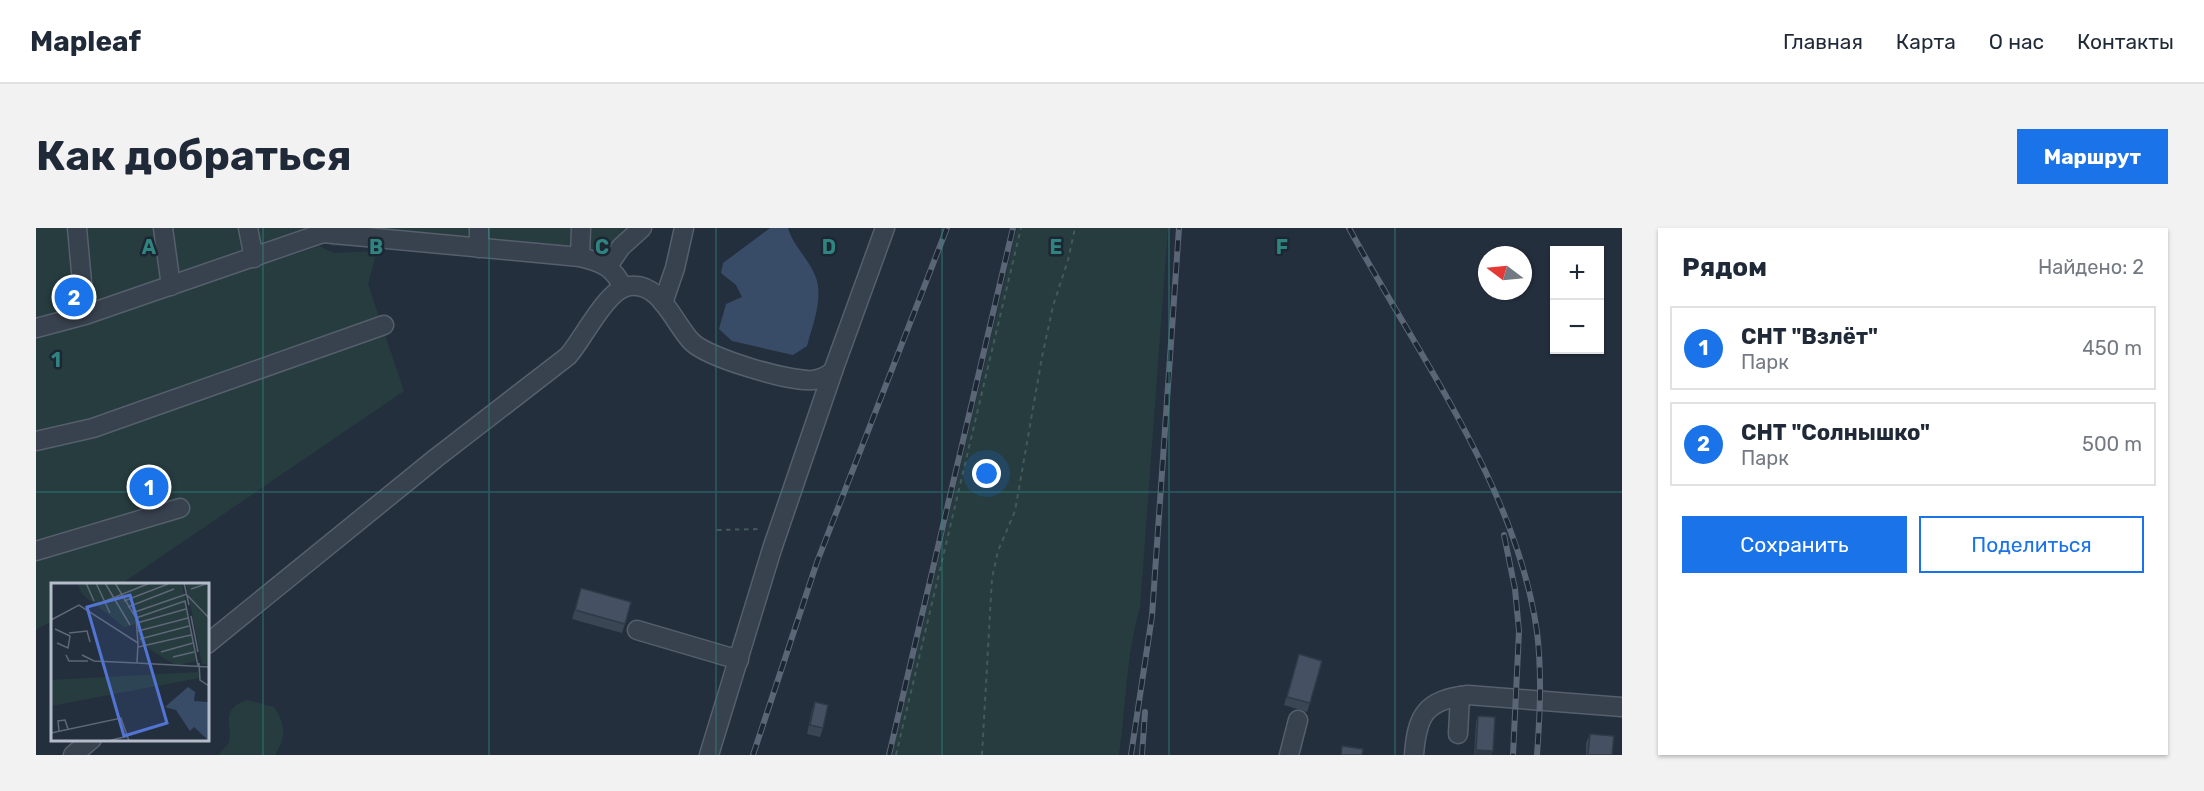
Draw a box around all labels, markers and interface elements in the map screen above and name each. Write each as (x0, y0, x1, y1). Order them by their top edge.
text: Mapleaf (30, 25, 141, 58)
text: Главная (1783, 29, 1863, 54)
text: Карта (1896, 29, 1956, 54)
text: О нас (1989, 29, 2044, 54)
text: Контакты (2077, 29, 2174, 54)
button: Маршрут (2017, 129, 2168, 184)
text: Как добраться (36, 131, 352, 181)
text: A (142, 235, 157, 259)
text: B (369, 235, 383, 259)
text: C (595, 235, 609, 259)
text: D (822, 235, 836, 259)
text: E (1050, 235, 1062, 259)
text: F (1276, 235, 1288, 259)
north arrow (1478, 246, 1532, 300)
map controls (1550, 246, 1604, 354)
button: + (1550, 246, 1604, 300)
text: Рядом (1682, 252, 1767, 283)
text: Найдено: 2 (2038, 255, 2144, 279)
pin: 2 (54, 274, 93, 320)
button: − (1550, 300, 1604, 354)
text: СНТ "Взлёт" (1741, 323, 1878, 350)
text: 1 (1699, 336, 1708, 360)
text: 450 m (2082, 336, 2142, 360)
text: 1 (51, 348, 61, 372)
text: Парк (1741, 350, 1789, 374)
text: СНТ "Солнышко" (1741, 419, 1930, 446)
text: 2 (1697, 432, 1710, 456)
text: 500 m (2082, 432, 2142, 456)
text: Парк (1741, 446, 1789, 470)
your location (972, 459, 1001, 488)
pin: 1 (130, 464, 168, 510)
button: Сохранить (1682, 516, 1907, 573)
button: Поделиться (1919, 516, 2144, 573)
inset map (51, 583, 208, 740)

